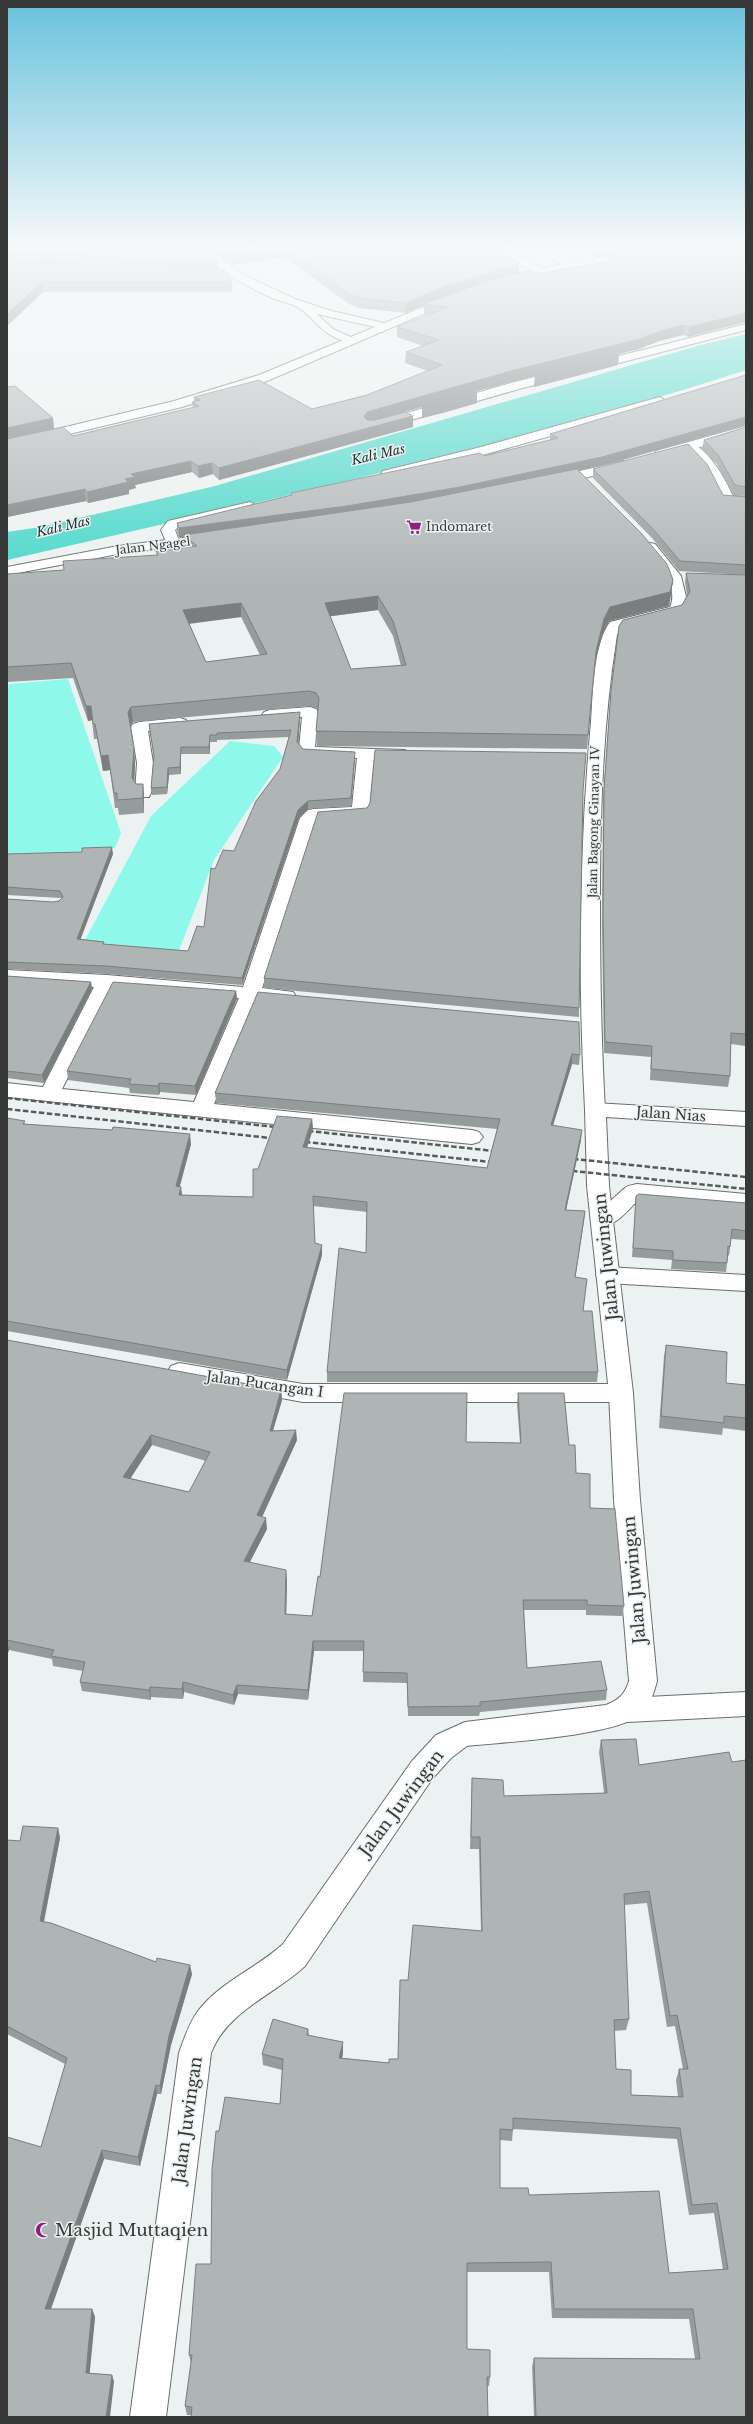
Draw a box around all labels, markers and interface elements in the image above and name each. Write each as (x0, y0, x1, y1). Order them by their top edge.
water label: Kali Mas (349, 440, 407, 469)
water label: Kali Mas (34, 512, 92, 541)
supermarket icon: Indomaret (405, 518, 423, 536)
place label: Indomaret (426, 519, 492, 534)
street label: Jalan Ngagel (113, 533, 191, 558)
street label: Jalan Bagong Ginayan IV (585, 745, 602, 900)
street label: Jalan Nias (633, 1102, 707, 1125)
street label: Jalan Juwingan (589, 1192, 624, 1324)
street label: Jalan Pucangan I (203, 1367, 325, 1401)
street label: Jalan Juwingan (618, 1515, 651, 1647)
street label: Jalan Juwingan (353, 1746, 449, 1862)
street label: Jalan Juwingan (168, 2055, 207, 2187)
place label: Masjid Muttaqien (55, 2220, 208, 2241)
mosque icon: Masjid Muttaqien (34, 2221, 52, 2239)

